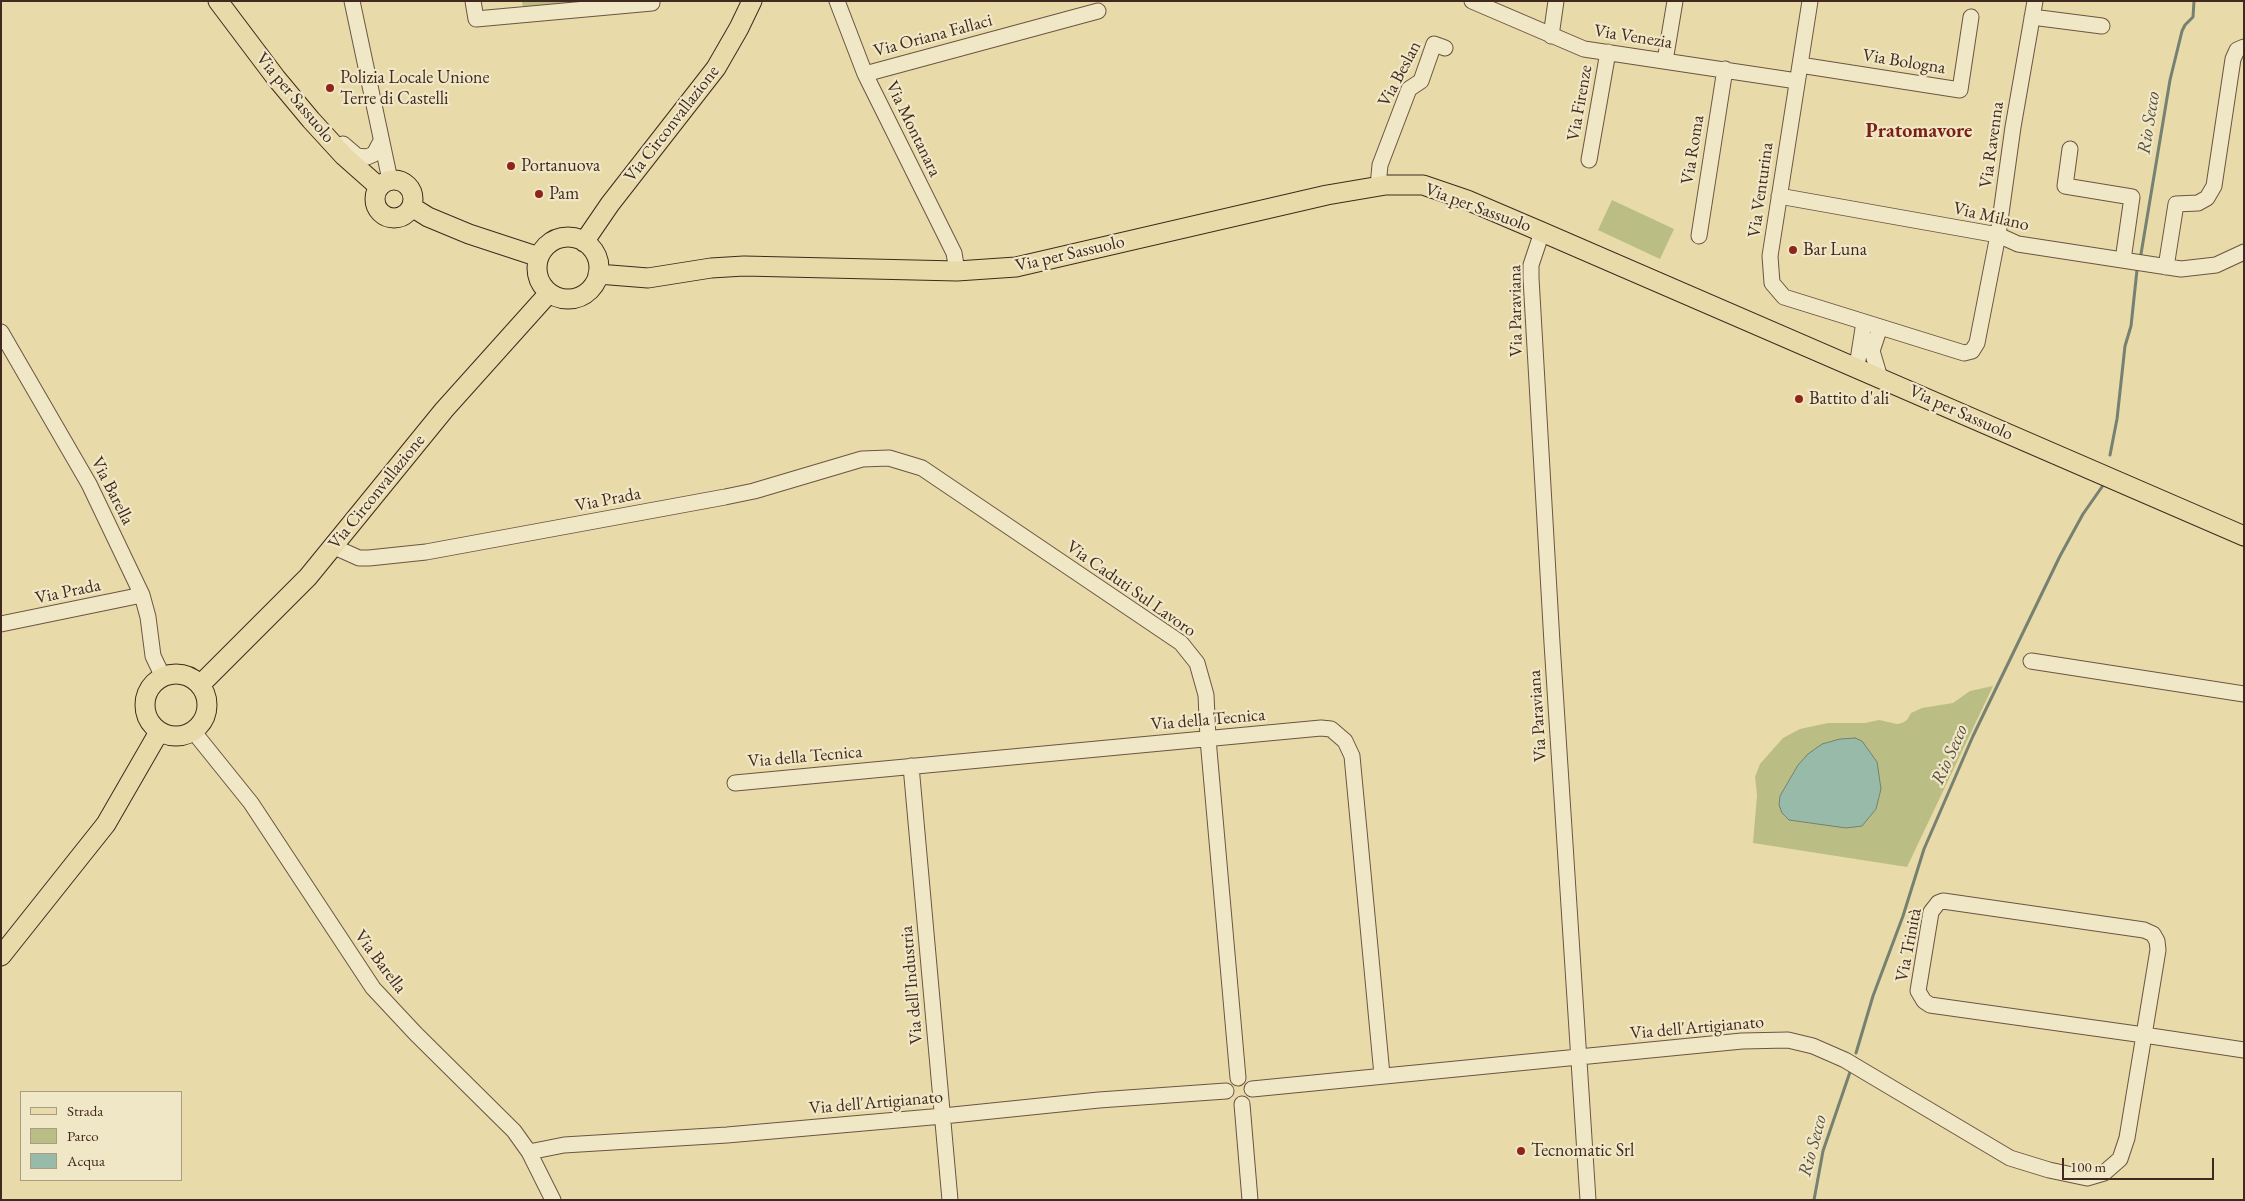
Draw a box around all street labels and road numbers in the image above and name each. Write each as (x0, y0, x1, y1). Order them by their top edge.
street label: Via Oriana Fallaci (871, 10, 995, 62)
street label: Via Venezia (1592, 20, 1674, 54)
street label: Via Beslan (1374, 37, 1426, 111)
street label: Via Bologna (1861, 45, 1947, 79)
street label: Via per Sassuolo (251, 48, 339, 148)
street label: Via Circonvallazione (620, 61, 724, 187)
street label: Via Firenze (1563, 63, 1597, 143)
street label: Via Montanara (881, 78, 945, 180)
street label: Via Ravenna (1975, 100, 2009, 190)
street label: Via Roma (1677, 114, 1709, 186)
street label: Via Venturina (1744, 141, 1778, 239)
street label: Via per Sassuolo (1422, 179, 1534, 237)
street label: Via Milano (1951, 198, 2031, 236)
street label: Via per Sassuolo (1013, 231, 1127, 277)
street label: Via Paraviana (1504, 265, 1528, 357)
street label: Via per Sassuolo (1906, 380, 2016, 446)
street label: Via Circonvallazione (324, 430, 430, 554)
street label: Via Barella (86, 453, 138, 529)
street label: Via Prada (573, 483, 643, 517)
street label: Via Caduti Sul Lavoro (1062, 536, 1200, 642)
street label: Via Prada (33, 575, 103, 609)
street label: Via Paraviana (1524, 669, 1552, 763)
street label: Via della Tecnica (1150, 704, 1266, 736)
street label: Via della Tecnica (747, 741, 863, 773)
street label: Via Trinità (1891, 906, 1927, 984)
street label: Via dell’Industria (896, 925, 928, 1045)
street label: Via Barella (349, 926, 411, 998)
street label: Via dell'Artigianato (1629, 1011, 1765, 1045)
street label: Via dell'Artigianato (808, 1086, 944, 1120)

